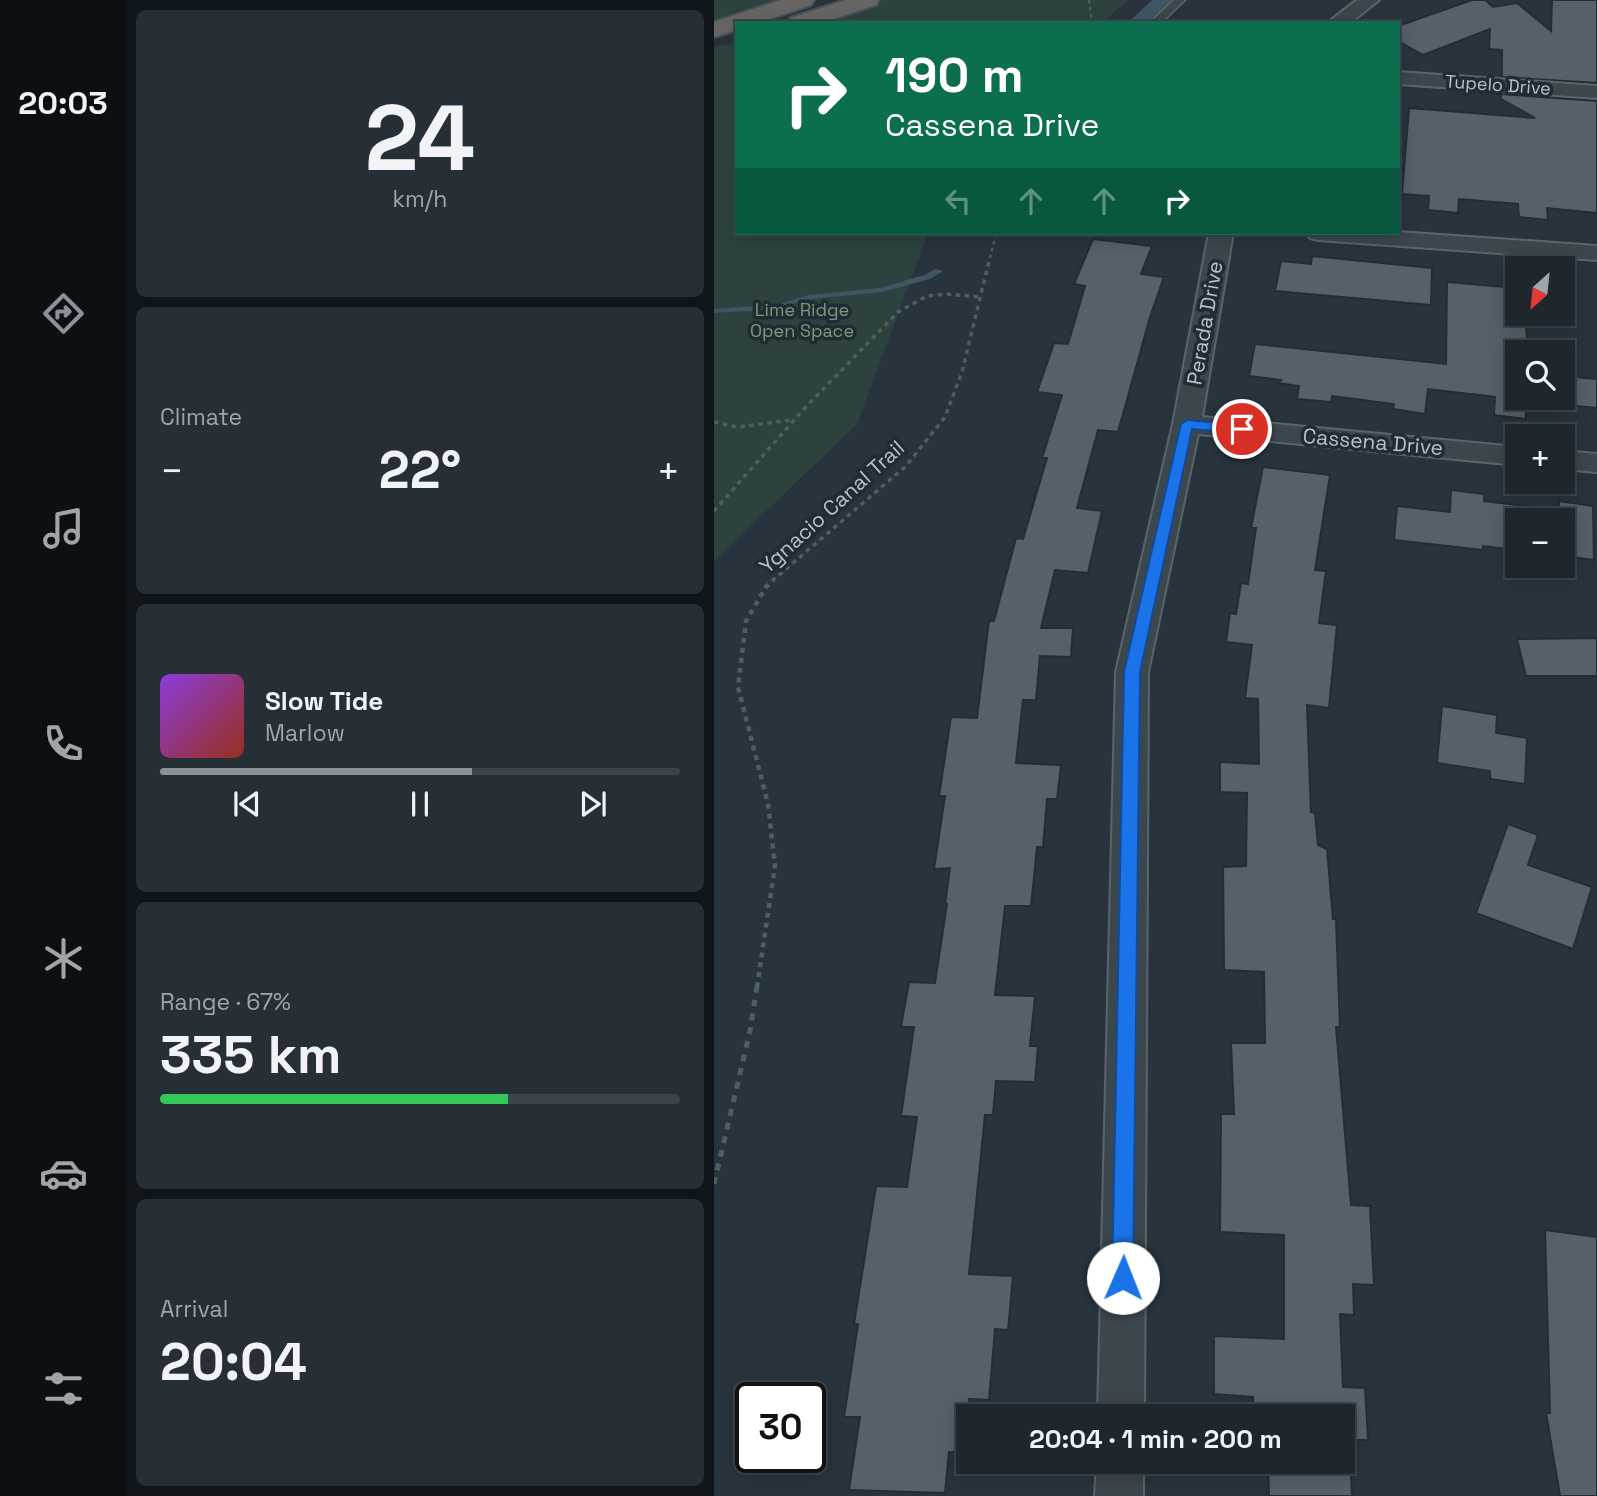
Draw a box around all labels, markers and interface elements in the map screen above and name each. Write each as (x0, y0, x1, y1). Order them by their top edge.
text: 190 m (885, 44, 1023, 106)
icon: right (770, 49, 861, 140)
street label: Tupelo Drive (1444, 69, 1552, 100)
text: 24 (365, 80, 475, 197)
text: 20:03 (18, 83, 108, 123)
text: Cassena Drive (885, 105, 1099, 145)
icon: left (939, 182, 977, 220)
icon: ahead (1012, 182, 1050, 220)
icon: ahead (1085, 182, 1123, 220)
icon: right (1158, 182, 1196, 220)
text: km/h (393, 184, 447, 214)
north arrow (1505, 256, 1575, 326)
map controls (1505, 256, 1575, 578)
street label: Perada Drive (1180, 259, 1229, 387)
icon: directions (39, 289, 88, 338)
park label: Lime Ridge Open Space (750, 298, 854, 342)
button: search (1505, 340, 1575, 410)
pin (1212, 399, 1272, 459)
text: Climate (160, 402, 242, 432)
icon: arrive (1223, 410, 1261, 448)
street label: Cassena Drive (1302, 422, 1444, 461)
button: + (1505, 424, 1575, 494)
street label: Ygnacio Canal Trail (753, 434, 910, 579)
text: 22° (379, 437, 461, 503)
text: − (160, 447, 184, 495)
text: + (656, 447, 680, 495)
icon: music (39, 504, 88, 553)
button: − (1505, 508, 1575, 578)
text: Slow Tide (265, 684, 383, 718)
text: Marlow (265, 718, 345, 748)
icon: phone (39, 719, 88, 768)
icon: previous (228, 785, 266, 823)
icon: pause (401, 785, 439, 823)
icon: next (574, 785, 612, 823)
icon: climate (39, 934, 88, 983)
text: Range · 67% (160, 987, 291, 1017)
text: 335 km (160, 1022, 341, 1088)
icon: car (39, 1149, 88, 1198)
position arrow (1086, 1241, 1160, 1315)
text: Arrival (160, 1294, 228, 1324)
text: 20:04 (160, 1329, 307, 1395)
icon: filters (39, 1364, 88, 1413)
speed limit sign: 30 (735, 1382, 826, 1473)
text: 20:04 · 1 min · 200 m (1029, 1422, 1282, 1456)

